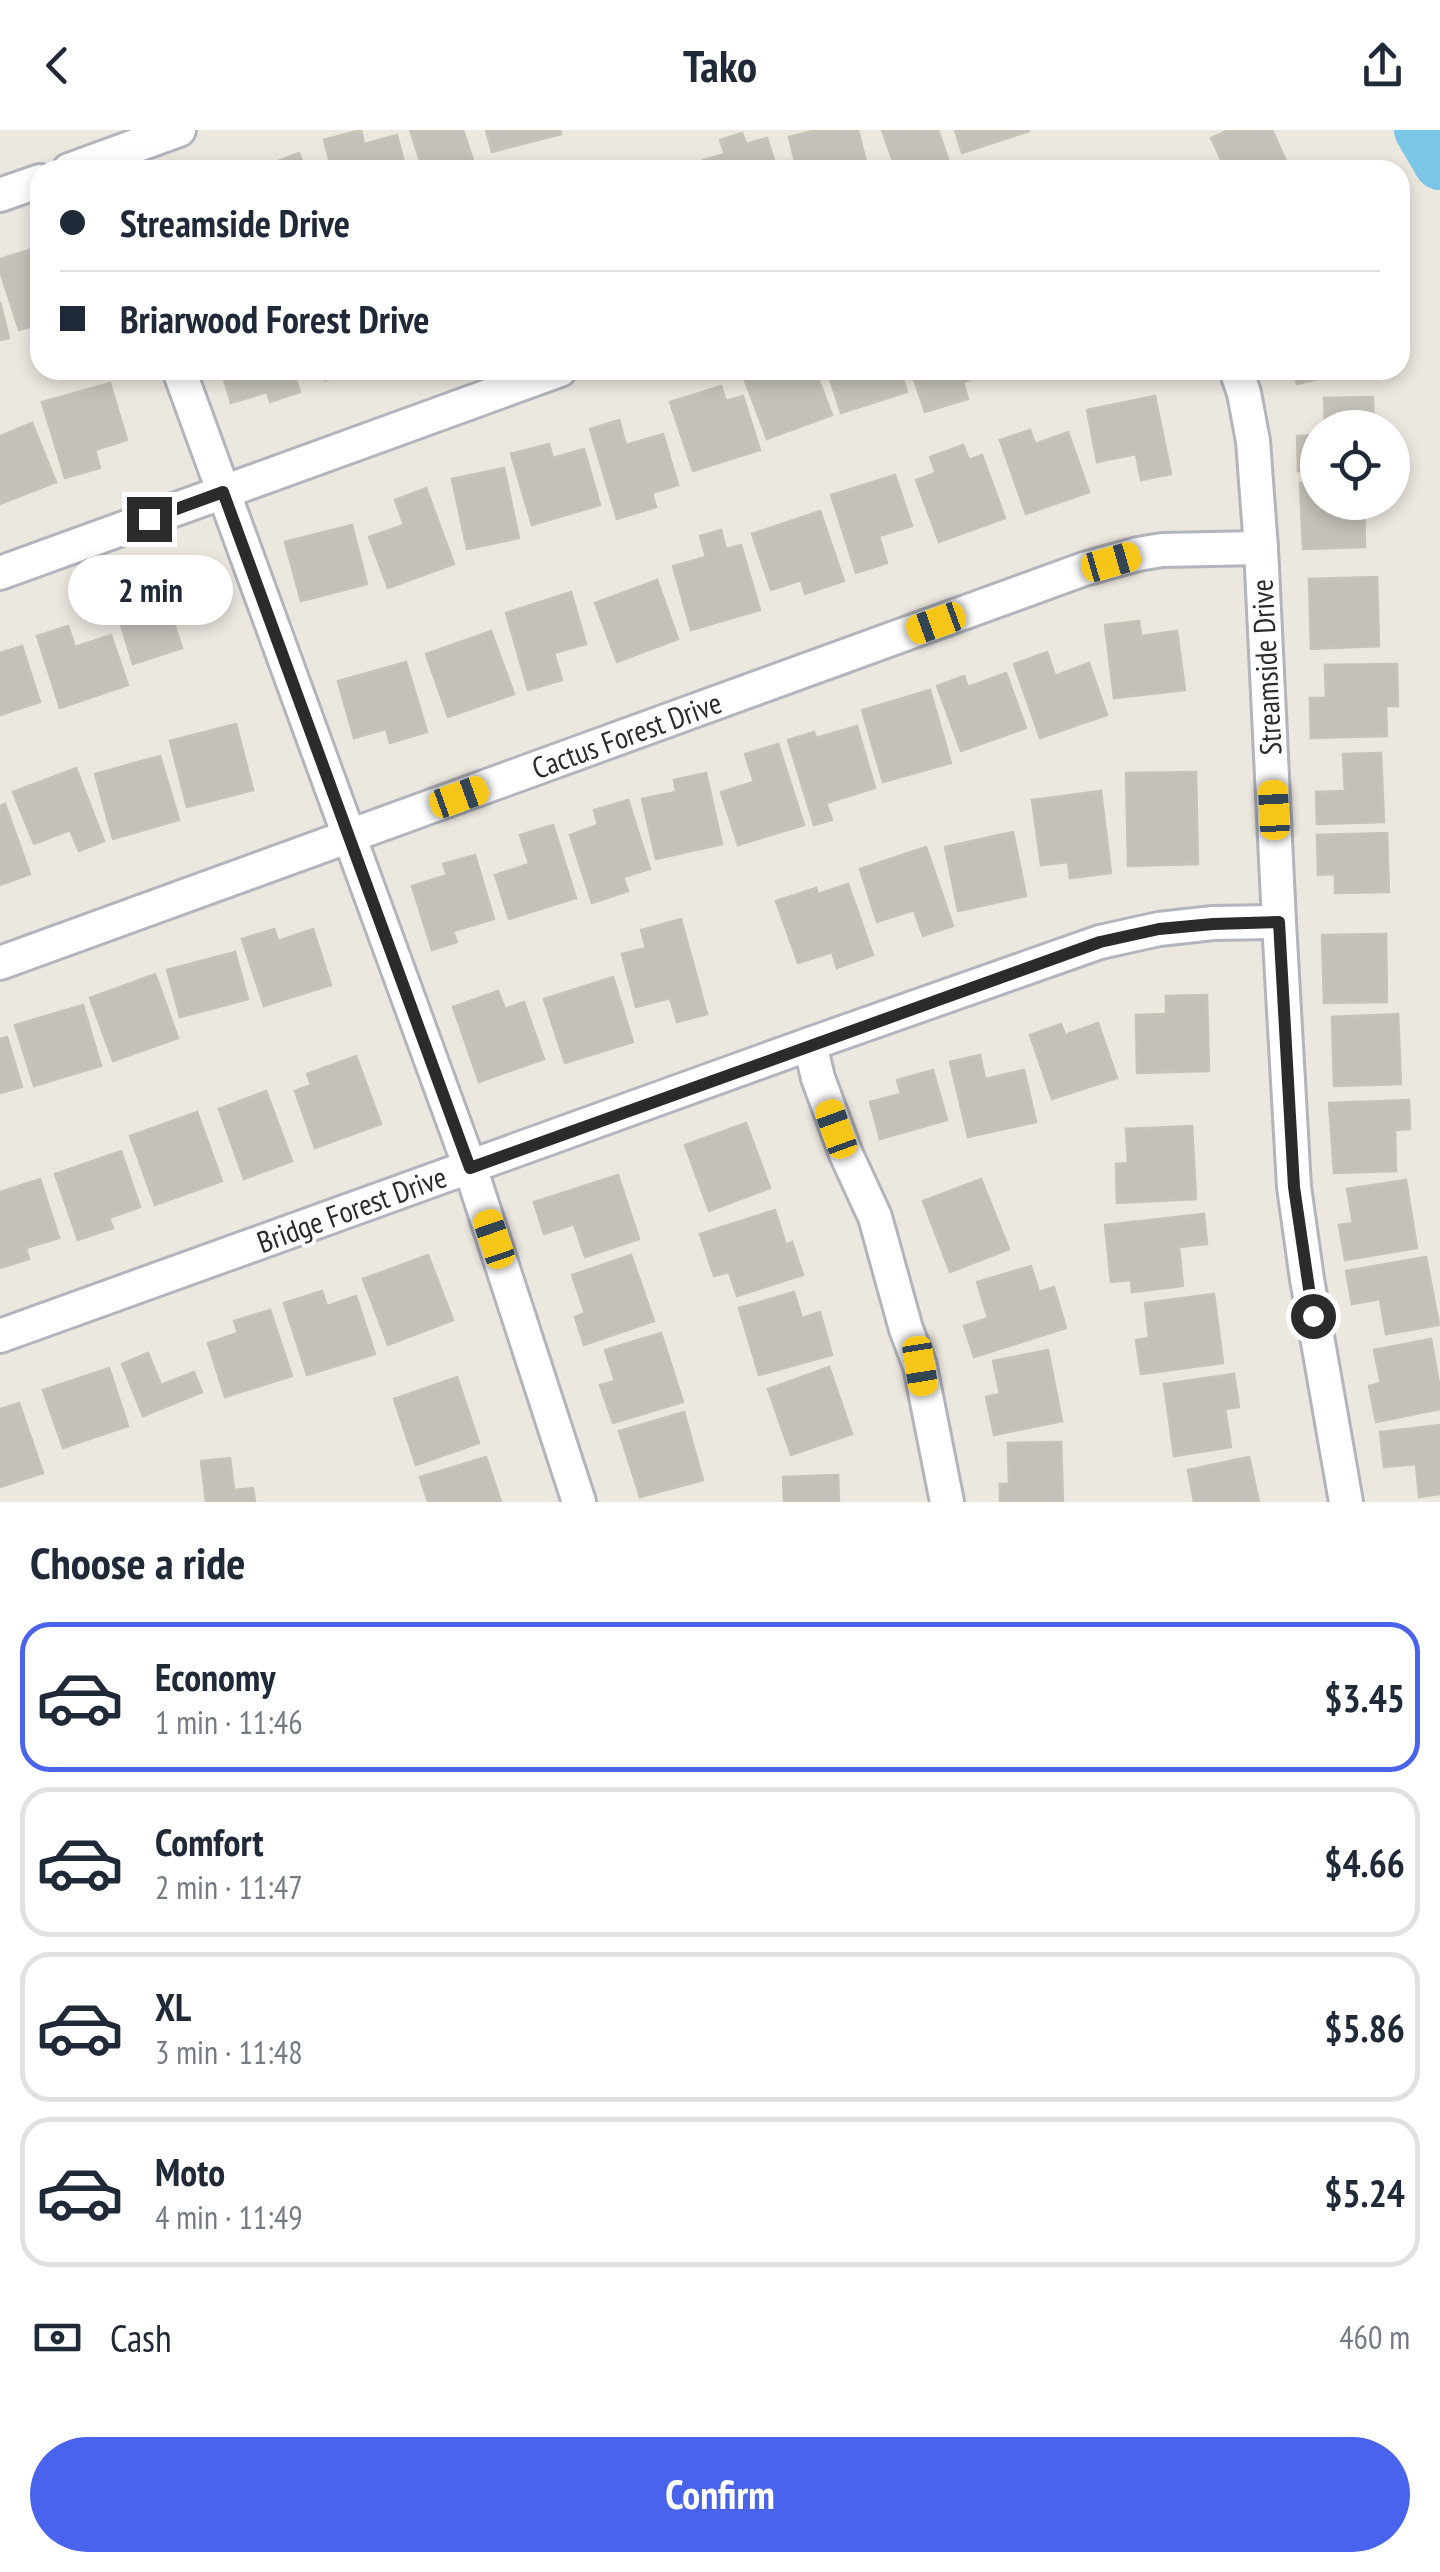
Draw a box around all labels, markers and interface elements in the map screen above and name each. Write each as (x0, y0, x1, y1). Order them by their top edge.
text: Tako (683, 36, 757, 94)
icon: back (30, 38, 85, 93)
icon: share (1355, 38, 1410, 93)
text: Streamside Drive (120, 198, 350, 247)
text: Briarwood Forest Drive (120, 294, 430, 343)
map controls (1300, 410, 1410, 520)
button: locate (1300, 410, 1410, 520)
route end (127, 497, 172, 542)
car (1078, 539, 1144, 585)
callout: 2 min (66, 554, 232, 624)
text: 2 min (118, 569, 183, 611)
street label: Streamside Drive (1241, 578, 1290, 756)
car (903, 599, 969, 647)
street label: Cactus Forest Drive (526, 682, 727, 787)
car (426, 773, 492, 821)
car (1257, 779, 1291, 841)
car (812, 1096, 860, 1162)
street label: Bridge Forest Drive (251, 1156, 452, 1261)
car (470, 1206, 518, 1272)
route start (1291, 1294, 1336, 1339)
car (900, 1334, 940, 1398)
text: Choose a ride (30, 1533, 245, 1591)
icon: car (35, 1652, 125, 1742)
text: Economy (155, 1652, 275, 1701)
text: $3.45 (1324, 1673, 1405, 1722)
text: 1 min · 11:46 (155, 1701, 303, 1743)
icon: car (35, 1817, 125, 1907)
text: Comfort (155, 1817, 264, 1866)
text: $4.66 (1324, 1838, 1405, 1887)
text: 2 min · 11:47 (155, 1866, 303, 1908)
icon: car (35, 1982, 125, 2072)
text: XL (155, 1982, 191, 2031)
text: $5.86 (1324, 2003, 1405, 2052)
text: 3 min · 11:48 (155, 2031, 303, 2073)
icon: car (35, 2147, 125, 2237)
text: Moto (155, 2147, 225, 2196)
text: $5.24 (1324, 2168, 1405, 2217)
text: 4 min · 11:49 (155, 2196, 303, 2238)
icon: cash (30, 2310, 85, 2365)
text: Cash (110, 2313, 172, 2362)
text: 460 m (1339, 2316, 1410, 2358)
button: Confirm (30, 2437, 1410, 2552)

